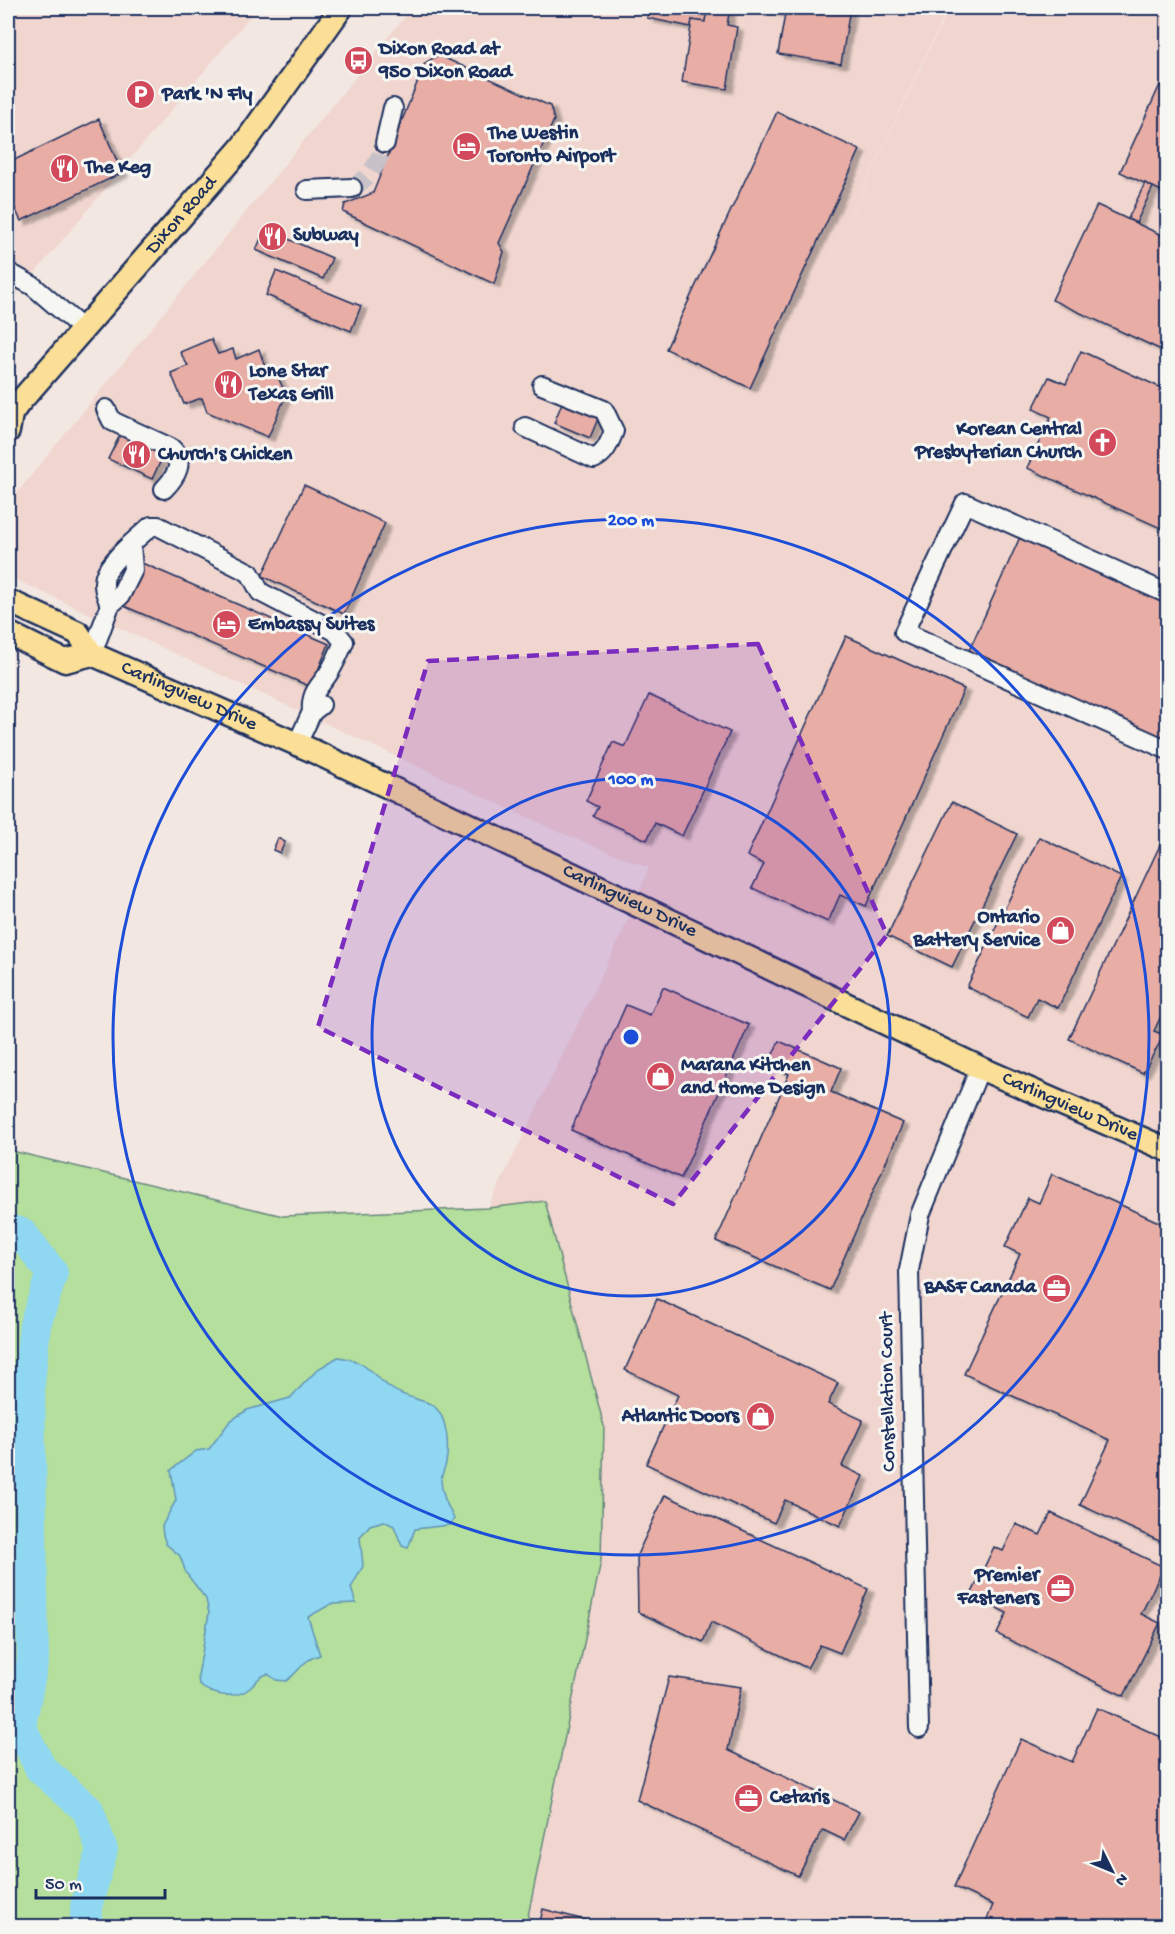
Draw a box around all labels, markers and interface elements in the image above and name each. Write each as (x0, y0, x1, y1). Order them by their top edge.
place label: Dixon Road at 950 Dixon Road (377, 39, 514, 85)
bus stop icon: Dixon Road at 950 Dixon Road (342, 45, 374, 77)
parking icon: Park 'N Fly (125, 79, 157, 111)
place label: Park 'N Fly (161, 84, 252, 107)
place label: The Westin Toronto Airport (486, 123, 617, 169)
hotel icon: The Westin Toronto Airport (451, 130, 483, 162)
restaurant icon: The Keg (48, 152, 80, 184)
place label: The Keg (83, 157, 151, 180)
street label: Dixon Road (140, 170, 224, 261)
restaurant icon: Subway (256, 220, 288, 252)
place label: Subway (293, 225, 359, 248)
place label: Lone Star Texas Grill (247, 361, 334, 407)
restaurant icon: Lone Star Texas Grill (212, 368, 244, 400)
place label: Korean Central Presbyterian Church (914, 419, 1083, 465)
church icon: Korean Central Presbyterian Church (1087, 426, 1119, 458)
restaurant icon: Church's Chicken (121, 439, 153, 471)
place label: Church's Chicken (157, 444, 293, 467)
text: 200 m (608, 511, 654, 532)
hotel icon: Embassy Suites (211, 609, 243, 641)
place label: Embassy Suites (248, 614, 376, 637)
street label: Carlingview Drive (117, 657, 261, 737)
text: 100 m (608, 770, 654, 791)
street label: Carlingview Drive (559, 860, 701, 943)
place label: Ontario Battery Service (912, 907, 1041, 953)
shop icon: Ontario Battery Service (1045, 914, 1077, 946)
centre of rings (621, 1027, 641, 1047)
place label: Marana Kitchen and Home Design (680, 1055, 826, 1101)
shop icon: Marana Kitchen and Home Design (644, 1061, 676, 1093)
street label: Carlingview Drive (998, 1067, 1142, 1147)
office icon: BASF Canada (1041, 1272, 1073, 1304)
place label: BASF Canada (923, 1277, 1037, 1300)
street label: Constellation Court (876, 1310, 902, 1472)
shop icon: Atlantic Doors (744, 1401, 776, 1433)
place label: Atlantic Doors (621, 1406, 741, 1429)
place label: Premier Fasteners (957, 1565, 1041, 1611)
office icon: Premier Fasteners (1044, 1572, 1076, 1604)
office icon: Cetaris (733, 1782, 765, 1814)
place label: Cetaris (769, 1787, 831, 1810)
north arrow (1082, 1841, 1142, 1901)
scale bar (36, 1862, 165, 1900)
text: N (1110, 1869, 1131, 1890)
text: 50 m (45, 1875, 82, 1896)

